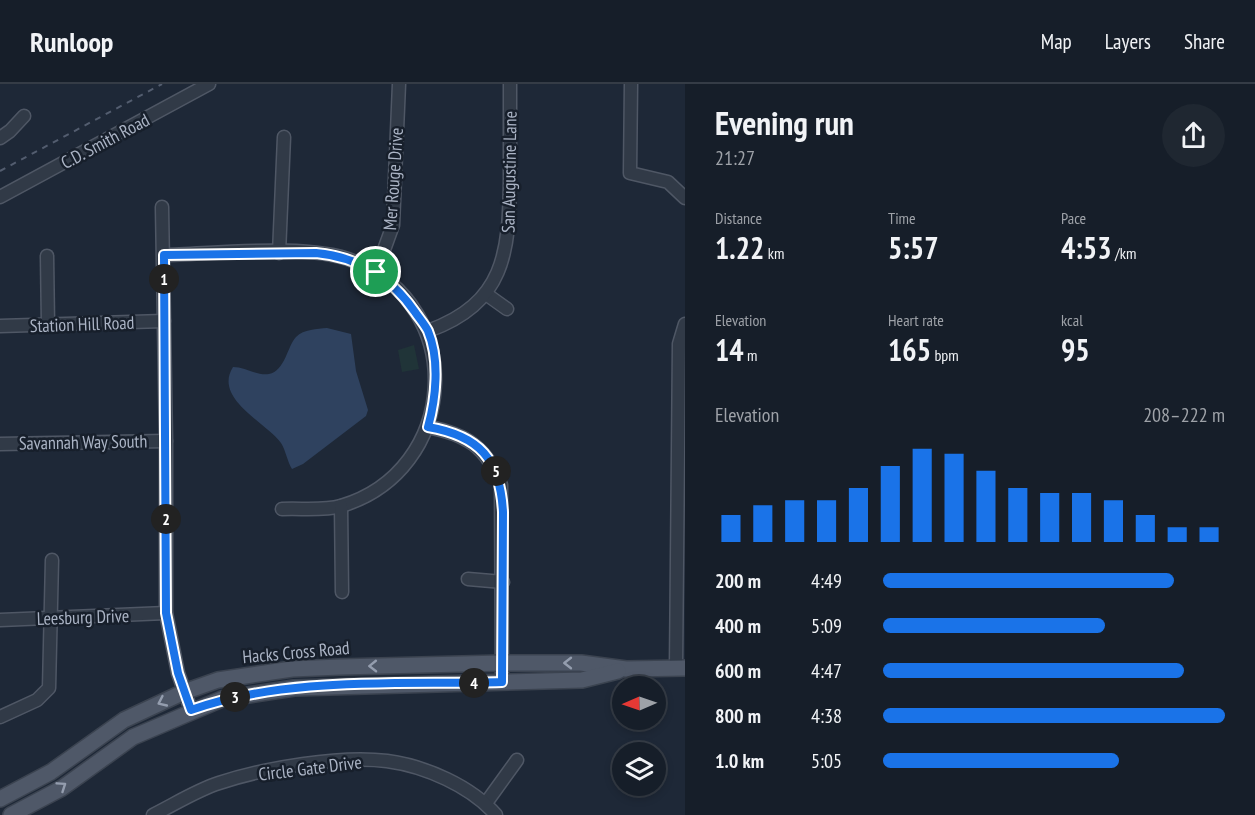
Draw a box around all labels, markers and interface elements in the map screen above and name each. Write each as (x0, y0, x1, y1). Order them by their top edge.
text: Runloop (30, 23, 113, 60)
text: Map (1041, 28, 1072, 55)
text: Layers (1105, 28, 1151, 55)
text: Share (1184, 28, 1225, 55)
text: Evening run (715, 101, 854, 144)
button: share (1162, 104, 1225, 167)
street label: C.D. Smith Road (57, 108, 153, 174)
street label: San Augustine Lane (496, 111, 522, 233)
street label: Mer Rouge Drive (378, 127, 408, 231)
text: 21:27 (715, 145, 755, 171)
text: Distance (715, 208, 762, 228)
text: Time (888, 208, 916, 228)
text: Pace (1061, 208, 1086, 228)
text: 1.22 (715, 228, 764, 267)
text: 5:57 (888, 228, 939, 267)
text: 4:53 (1061, 228, 1112, 267)
text: km (764, 243, 784, 263)
text: /km (1112, 243, 1136, 263)
pin (350, 246, 401, 297)
icon: arrive (359, 255, 392, 288)
pin: 1 (149, 264, 179, 294)
text: 1 (160, 269, 168, 289)
text: Elevation (715, 310, 766, 330)
text: Heart rate (888, 310, 944, 330)
text: kcal (1061, 310, 1083, 330)
street label: Station Hill Road (29, 311, 135, 337)
text: 14 (715, 330, 744, 369)
text: 165 (888, 330, 931, 369)
text: 95 (1061, 330, 1090, 369)
text: m (744, 345, 758, 365)
text: bpm (931, 345, 959, 365)
text: Elevation (715, 402, 779, 428)
text: 208–222 m (1143, 402, 1225, 428)
street label: Savannah Way South (19, 429, 147, 455)
pin: 5 (481, 456, 511, 486)
text: 5 (492, 461, 500, 481)
pin: 2 (151, 504, 181, 534)
text: 2 (162, 509, 170, 529)
text: 200 m (715, 568, 761, 594)
text: 4:49 (811, 568, 842, 594)
street label: Leesburg Drive (36, 604, 130, 630)
text: 400 m (715, 613, 761, 639)
text: 5:09 (811, 613, 842, 639)
street label: Hacks Cross Road (241, 636, 351, 668)
one-way arrow (564, 657, 573, 669)
text: 600 m (715, 658, 761, 684)
text: 4:47 (811, 658, 842, 684)
one-way arrow (369, 660, 378, 672)
pin: 4 (459, 668, 489, 698)
text: 4 (470, 673, 478, 693)
north arrow (612, 676, 666, 730)
map controls (612, 676, 666, 796)
pin: 3 (220, 682, 250, 712)
text: 3 (231, 687, 239, 707)
one-way arrow (158, 695, 169, 707)
text: 800 m (715, 703, 761, 729)
text: 4:38 (811, 703, 842, 729)
button: layers (612, 742, 666, 796)
text: 1.0 km (715, 748, 764, 774)
text: 5:05 (811, 748, 842, 774)
street label: Circle Gate Drive (257, 750, 363, 786)
one-way arrow (56, 783, 67, 794)

